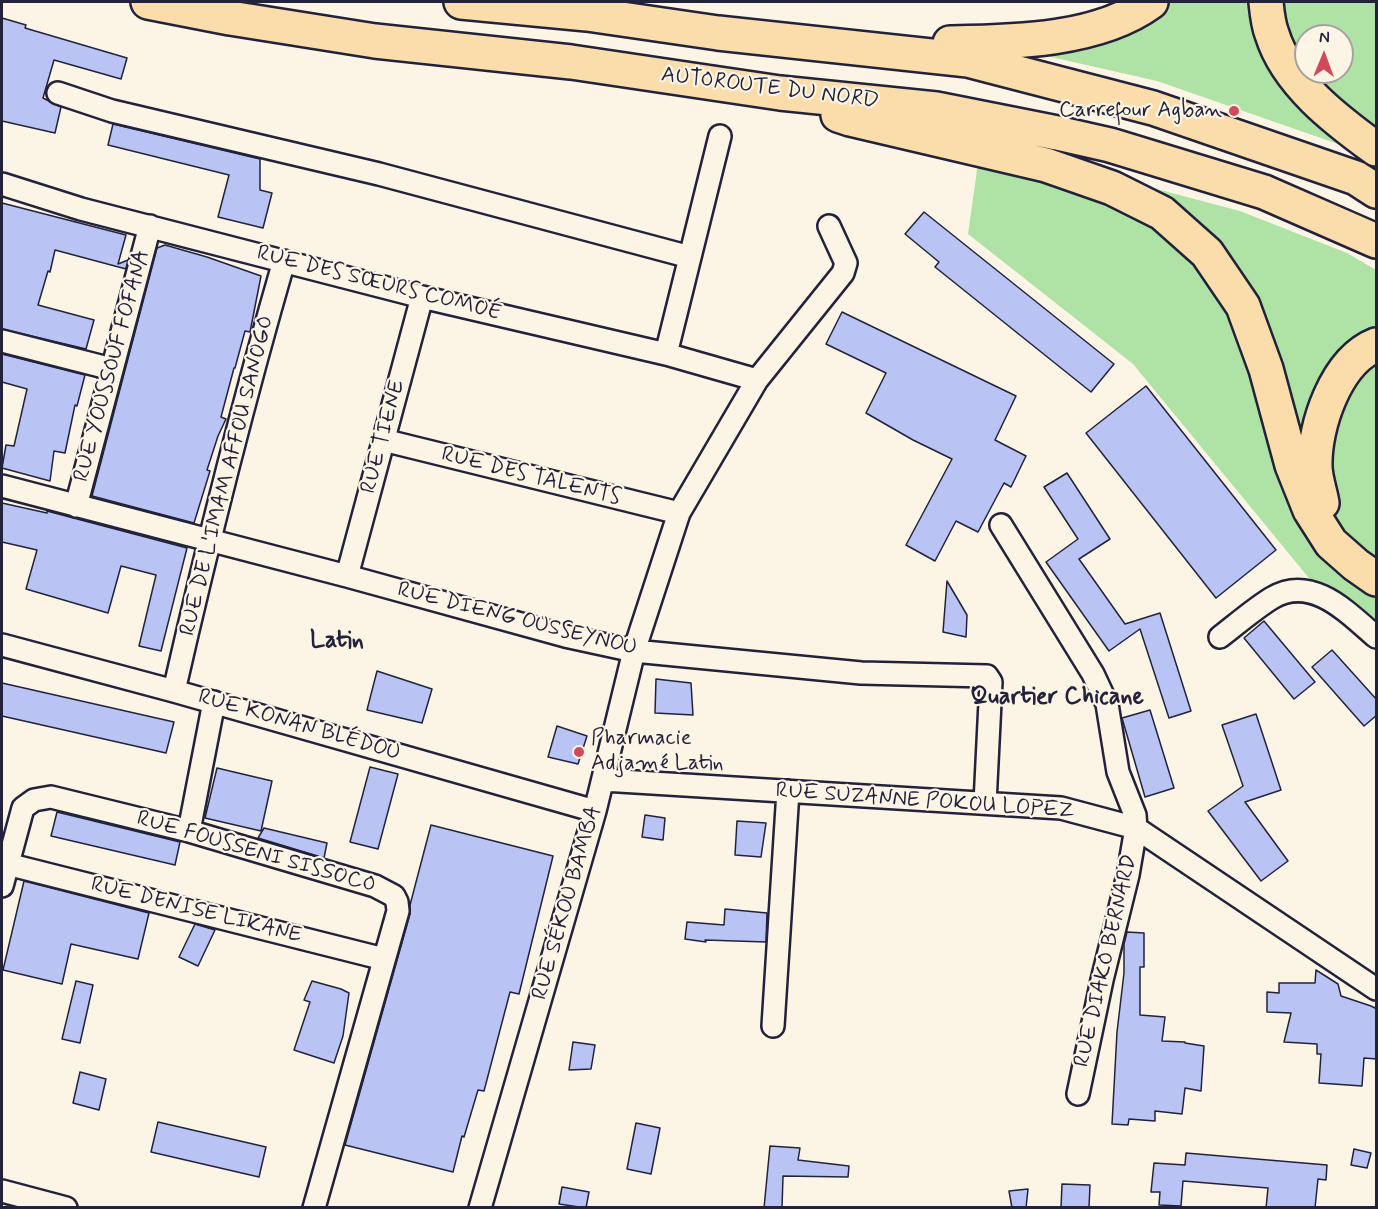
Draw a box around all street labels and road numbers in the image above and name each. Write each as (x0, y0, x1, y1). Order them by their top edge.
street label: AUTOROUTE DU NORD (660, 63, 880, 115)
street label: RUE DES SŒURS COMOÉ (254, 241, 504, 327)
street label: RUE YOUSSOUF FOFANA (69, 247, 157, 485)
street label: RUE DE L'IMAM AFFOU SANOGO (175, 313, 281, 639)
street label: RUE TIENE (356, 377, 412, 497)
street label: RUE DES TALENTS (438, 442, 624, 512)
street label: RUE DIENG OUSSEYNOU (395, 577, 639, 663)
street label: RUE KONAN BLÉDOU (195, 684, 403, 768)
street label: RUE SUZANNE POKOU LOPEZ (775, 778, 1075, 826)
street label: RUE SÉKOU BAMBA (528, 803, 608, 1003)
street label: RUE FOUSSENI SISSOCO (133, 806, 379, 900)
street label: RUE DIAKO BERNARD (1070, 852, 1144, 1070)
street label: RUE DENISE LIKANE (88, 872, 304, 950)

